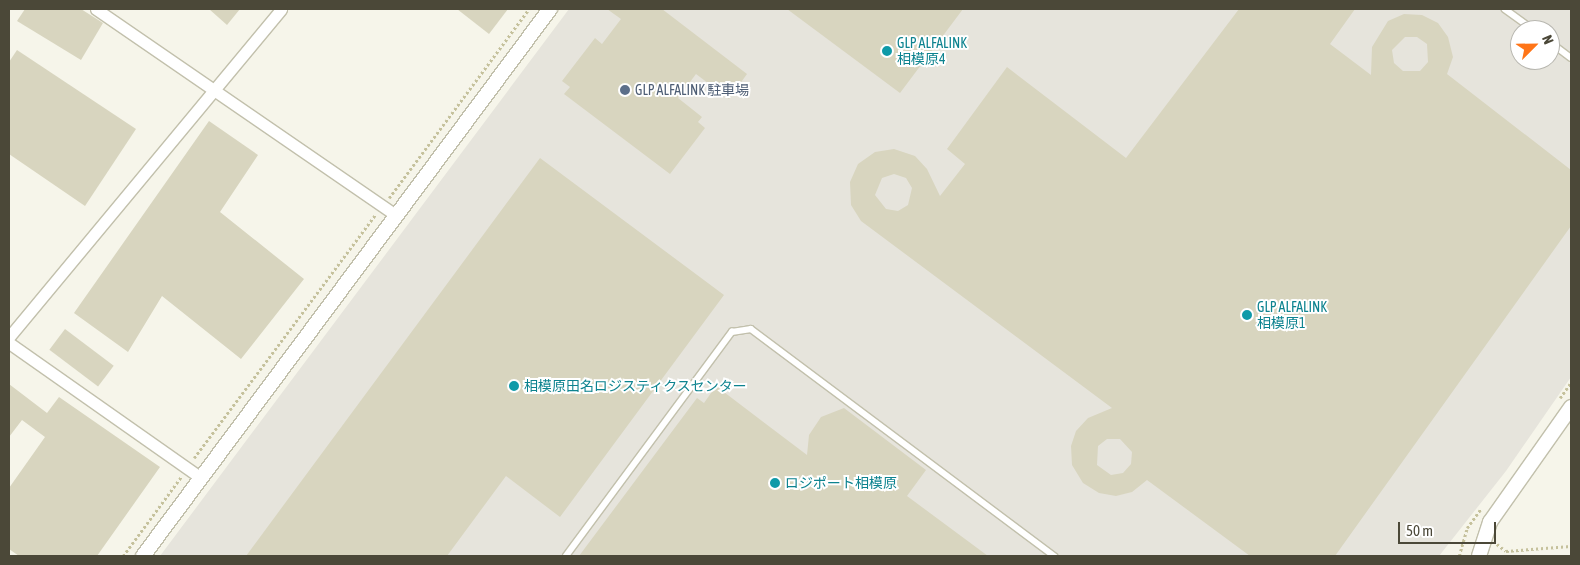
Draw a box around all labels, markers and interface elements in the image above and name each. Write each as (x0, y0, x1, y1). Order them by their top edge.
north arrow (1510, 20, 1560, 70)
text: N (1539, 33, 1557, 46)
place label: GLP ALFALINK 相模原4 (897, 35, 967, 68)
marker: GLP ALFALINK 相模原4 (881, 45, 893, 57)
place label: GLP ALFALINK 駐車場 (635, 82, 749, 98)
marker: GLP ALFALINK 駐車場 (619, 84, 631, 96)
place label: GLP ALFALINK 相模原1 (1257, 299, 1327, 332)
marker: GLP ALFALINK 相模原1 (1241, 309, 1253, 321)
place label: 相模原田名ロジスティクスセンター (524, 378, 748, 394)
marker: 相模原田名ロジスティクスセンター (508, 380, 520, 392)
place label: ロジポート相模原 (785, 475, 897, 491)
marker: ロジポート相模原 (769, 477, 781, 489)
scale bar (1400, 512, 1498, 544)
text: 50 m (1406, 522, 1433, 539)

